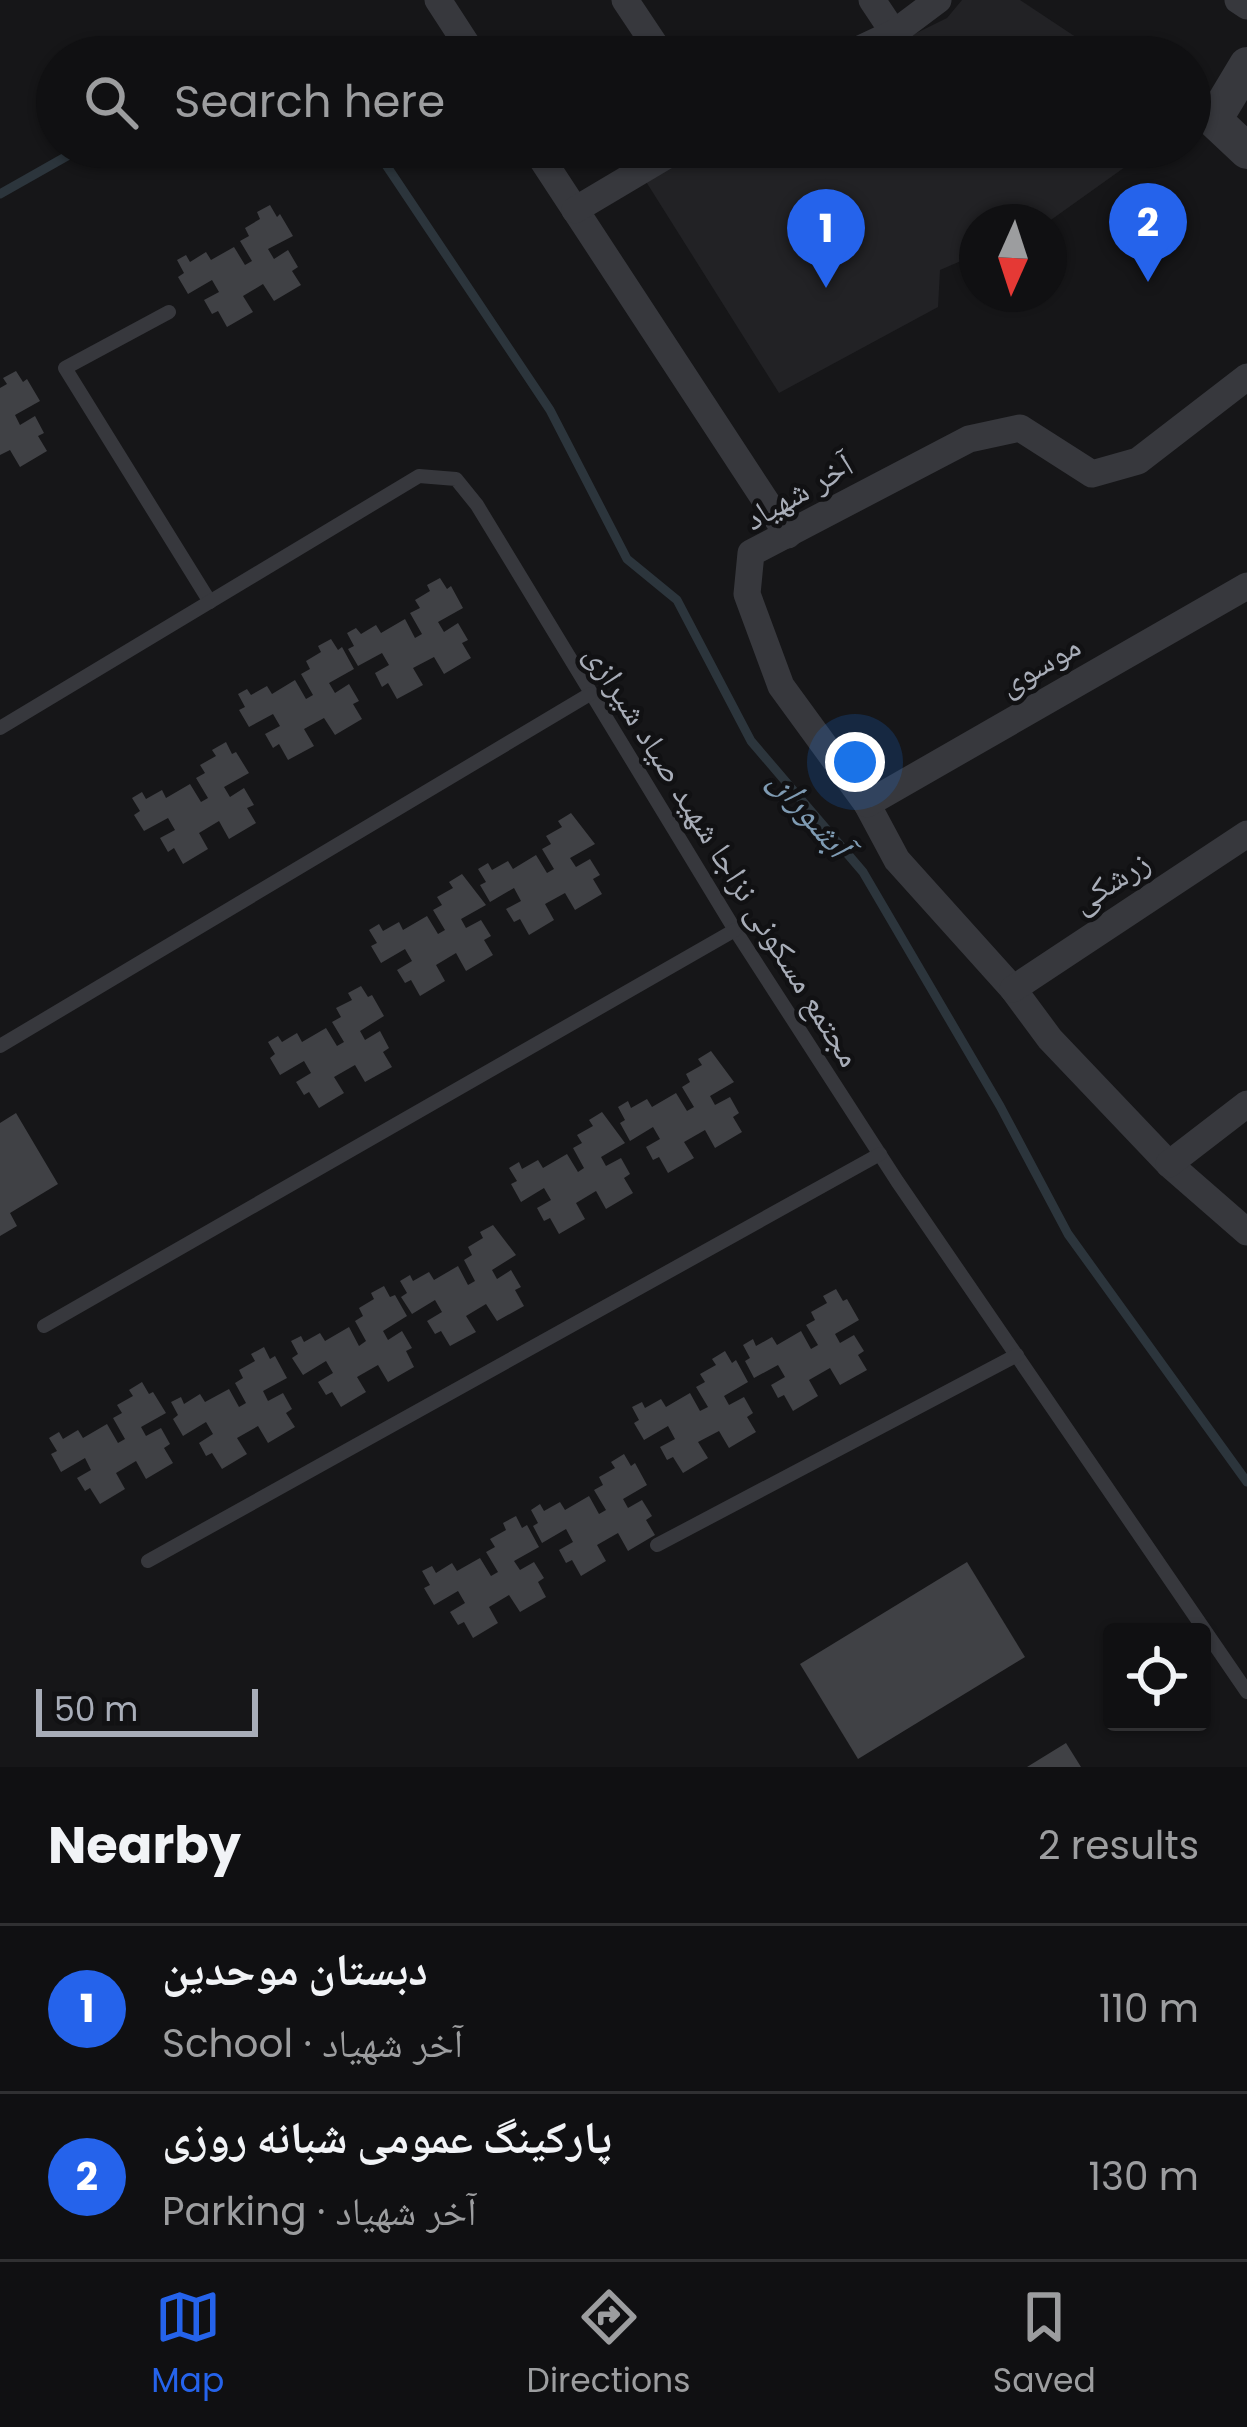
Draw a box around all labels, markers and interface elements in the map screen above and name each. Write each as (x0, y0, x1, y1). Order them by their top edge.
search box (36, 36, 1211, 168)
icon: search (78, 69, 144, 135)
text: Search here (174, 70, 445, 133)
pin: 2 (1109, 183, 1187, 282)
pin: 1 (787, 189, 865, 288)
north arrow (959, 204, 1067, 312)
street label: آخر شهیاد (735, 440, 863, 542)
street label: موسوی (989, 622, 1089, 707)
street label: مجتمع مسکونی نزاجا شهید صیاد شیرازی (574, 635, 874, 1076)
your location (825, 732, 885, 792)
water label: آبشوران (758, 757, 869, 875)
street label: زرشکی (1062, 839, 1159, 924)
map controls (1103, 1623, 1211, 1731)
button: locate (1103, 1623, 1211, 1731)
scale bar (36, 1683, 258, 1736)
text: 50 m (54, 1686, 138, 1733)
text: Nearby (48, 1809, 241, 1881)
text: 2 results (1038, 1818, 1199, 1873)
text: دبستان موحدین (162, 1938, 428, 2001)
text: 1 (80, 1981, 94, 2036)
text: 110 m (1099, 1981, 1199, 2036)
text: School · آخر شهیاد (162, 2016, 463, 2071)
text: پارکینگ عمومی شبانه روزی (162, 2106, 612, 2169)
text: 2 (76, 2149, 98, 2204)
text: 130 m (1088, 2149, 1199, 2204)
text: Parking · آخر شهیاد (162, 2184, 476, 2239)
tab: Map (151, 2284, 224, 2406)
tab: Directions (527, 2284, 690, 2406)
tab: Saved (993, 2284, 1096, 2406)

